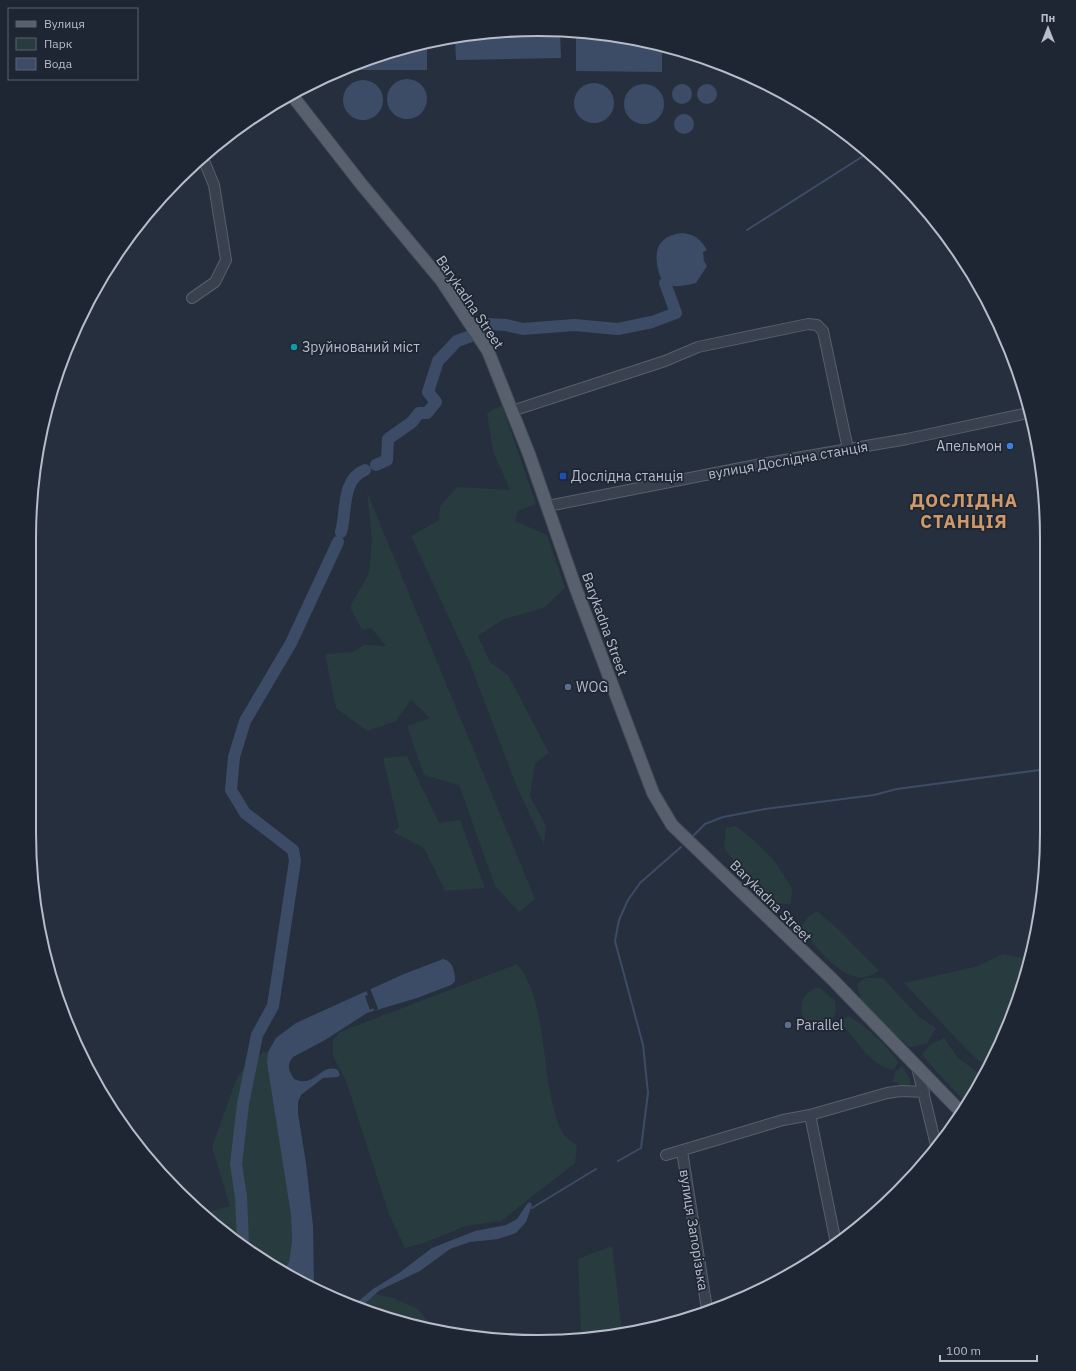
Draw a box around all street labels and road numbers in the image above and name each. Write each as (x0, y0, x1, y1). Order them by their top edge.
street label: Barykadna Street (432, 252, 508, 352)
street label: вулиця Дослідна станція (707, 437, 869, 483)
street label: Barykadna Street (578, 570, 632, 678)
street label: Barykadna Street (726, 856, 816, 946)
street label: вулиця Запорізька (676, 1168, 713, 1292)

